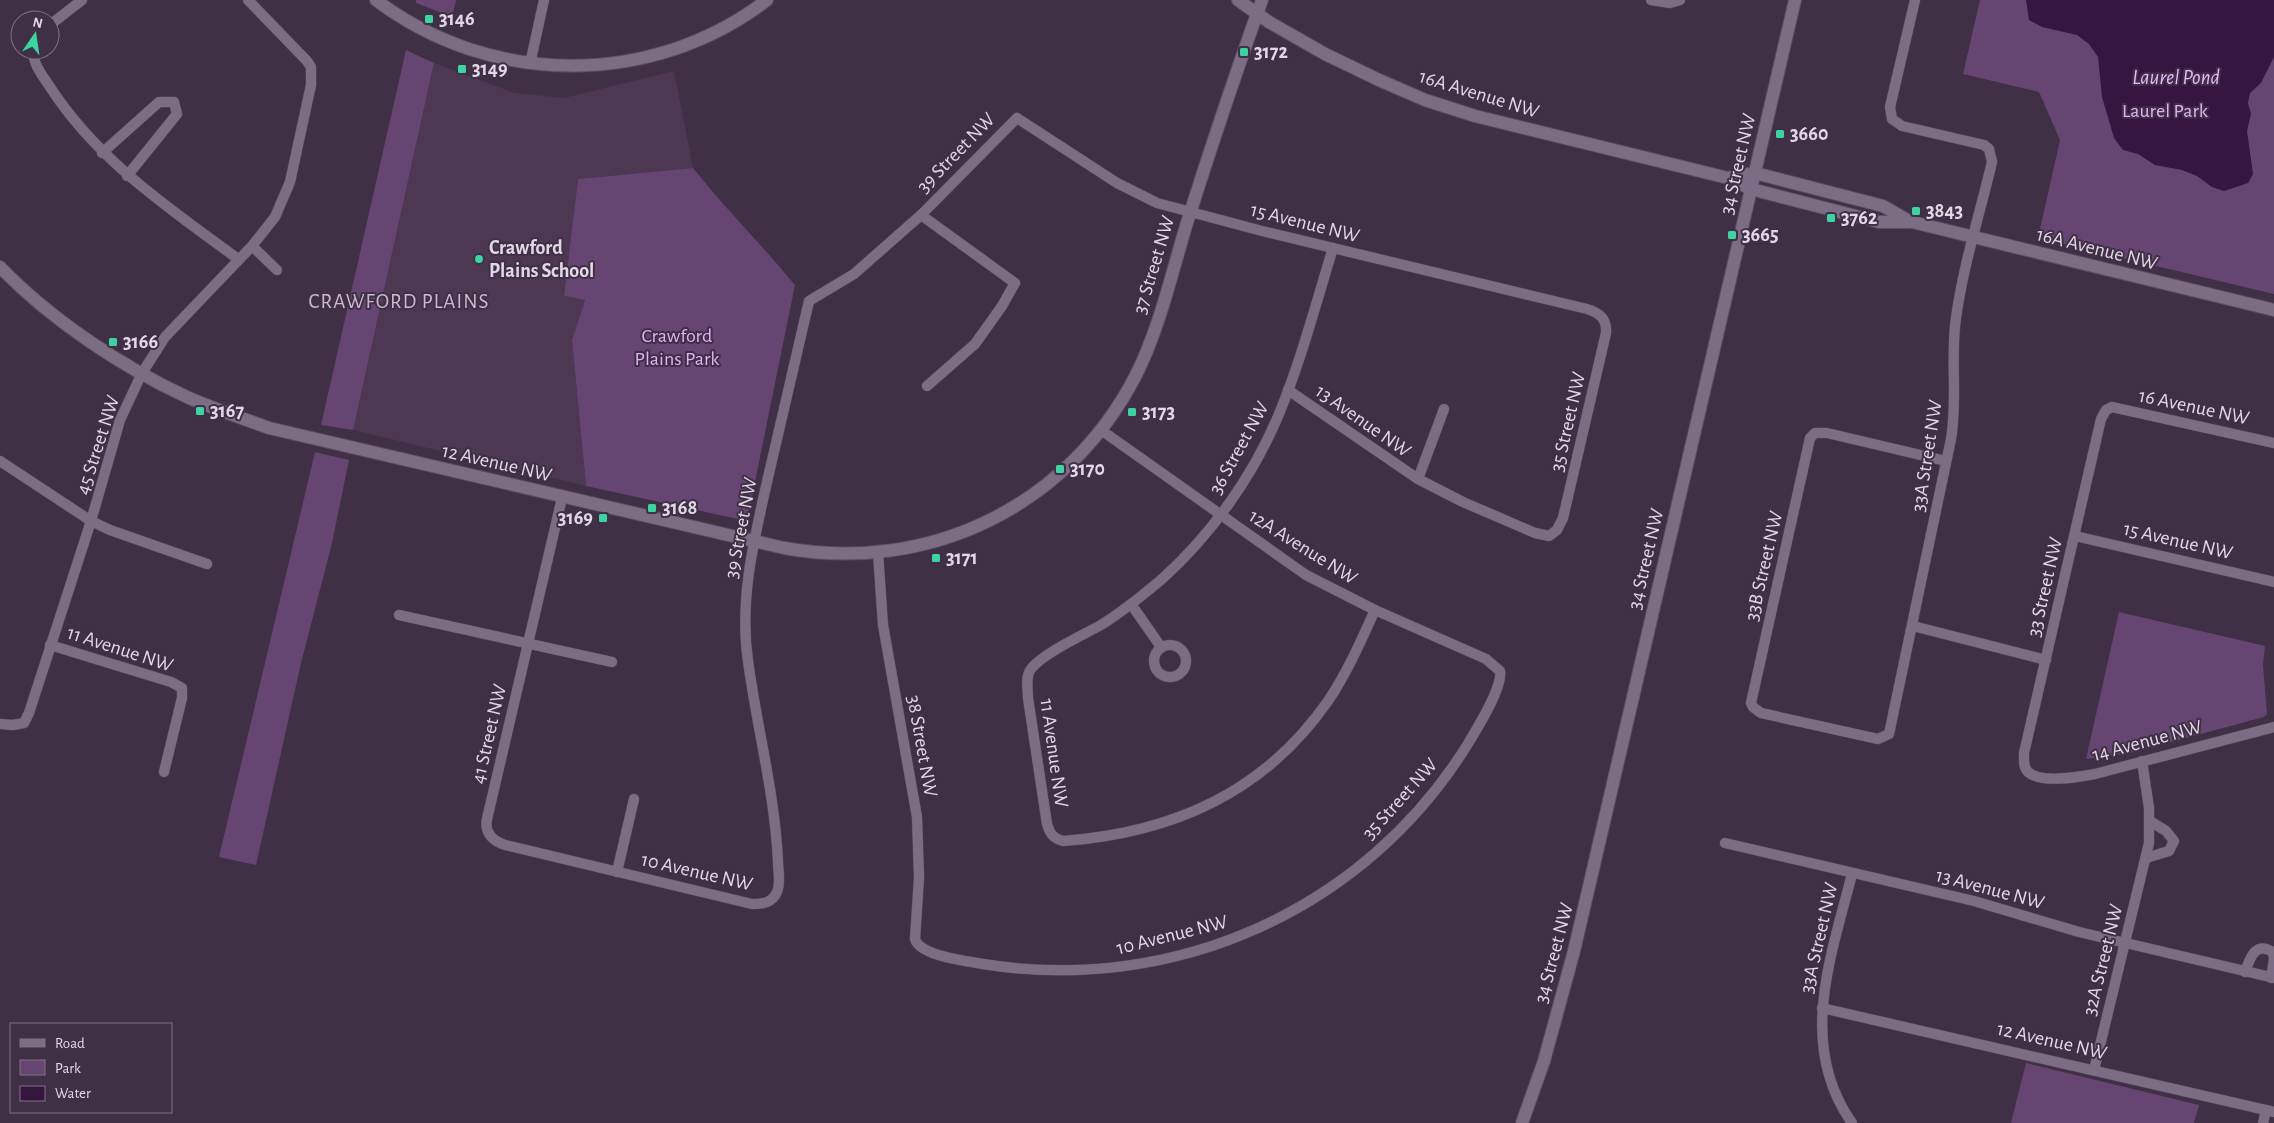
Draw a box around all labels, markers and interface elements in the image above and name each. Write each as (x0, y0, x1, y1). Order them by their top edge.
place label: 3146 (439, 9, 475, 29)
north arrow (10, 10, 60, 60)
marker: 3146 (423, 13, 435, 25)
text: N (31, 15, 44, 31)
place label: 3172 (1254, 42, 1288, 62)
marker: 3172 (1238, 46, 1250, 58)
place label: 3149 (472, 59, 508, 79)
marker: 3149 (456, 63, 468, 75)
street label: 16A Avenue NW (1417, 66, 1541, 122)
water label: Laurel Pond (2132, 67, 2220, 88)
park label: Laurel Park (2122, 101, 2208, 121)
street label: 39 Street NW (913, 109, 999, 197)
street label: 34 Street NW (1717, 112, 1759, 216)
place label: 3660 (1790, 124, 1828, 144)
marker: 3660 (1774, 128, 1786, 140)
street label: 15 Avenue NW (1249, 200, 1362, 246)
place label: 3843 (1926, 201, 1963, 221)
marker: 3843 (1910, 205, 1922, 217)
place label: 3762 (1841, 208, 1877, 228)
marker: 3762 (1825, 212, 1837, 224)
street label: 37 Street NW (1130, 213, 1178, 316)
street label: 16A Avenue NW (2034, 224, 2160, 274)
place label: 3665 (1742, 225, 1779, 245)
marker: 3665 (1726, 229, 1738, 241)
place label: Crawford Plains School (489, 238, 594, 281)
marker: Crawford Plains School (473, 253, 485, 265)
district label: CRAWFORD PLAINS (309, 291, 489, 312)
park label: Crawford Plains Park (635, 326, 719, 369)
place label: 3166 (123, 332, 158, 352)
marker: 3166 (107, 336, 119, 348)
street label: 35 Street NW (1547, 370, 1589, 474)
street label: 13 Avenue NW (1312, 381, 1414, 461)
street label: 16 Avenue NW (2137, 386, 2251, 428)
street label: 45 Street NW (73, 393, 123, 497)
street label: 36 Street NW (1205, 398, 1273, 498)
street label: 33A Street NW (1908, 399, 1946, 513)
place label: 3167 (210, 401, 244, 421)
place label: 3173 (1142, 402, 1175, 422)
marker: 3167 (194, 405, 206, 417)
marker: 3173 (1126, 406, 1138, 418)
street label: 12 Avenue NW (440, 441, 554, 485)
place label: 3170 (1070, 459, 1105, 479)
marker: 3170 (1054, 463, 1066, 475)
street label: 39 Street NW (721, 476, 761, 580)
place label: 3168 (662, 498, 697, 518)
marker: 3168 (646, 502, 658, 514)
street label: 12A Avenue NW (1245, 506, 1361, 588)
street label: 34 Street NW (1625, 507, 1667, 611)
place label: 3169 (558, 508, 593, 528)
street label: 33B Street NW (1742, 509, 1786, 623)
marker: 3169 (597, 512, 609, 524)
street label: 15 Avenue NW (2122, 519, 2235, 563)
street label: 33 Street NW (2024, 535, 2066, 639)
place label: 3171 (946, 548, 978, 568)
marker: 3171 (930, 552, 942, 564)
street label: 11 Avenue NW (65, 623, 175, 676)
street label: 41 Street NW (468, 682, 510, 786)
street label: 38 Street NW (903, 694, 941, 798)
street label: 11 Avenue NW (1036, 697, 1072, 809)
street label: 14 Avenue NW (2090, 717, 2204, 765)
street label: 35 Street NW (1359, 755, 1441, 843)
street label: 10 Avenue NW (639, 849, 755, 895)
street label: 13 Avenue NW (1934, 865, 2046, 913)
street label: 33A Street NW (1797, 881, 1841, 995)
street label: 34 Street NW (1531, 901, 1577, 1005)
street label: 32A Street NW (2080, 902, 2126, 1018)
street label: 10 Avenue NW (1115, 912, 1230, 958)
street label: 12 Avenue NW (1995, 1019, 2109, 1063)
legend (10, 1023, 172, 1113)
text: Road (55, 1036, 85, 1051)
text: Park (55, 1061, 81, 1076)
text: Water (55, 1086, 91, 1101)

